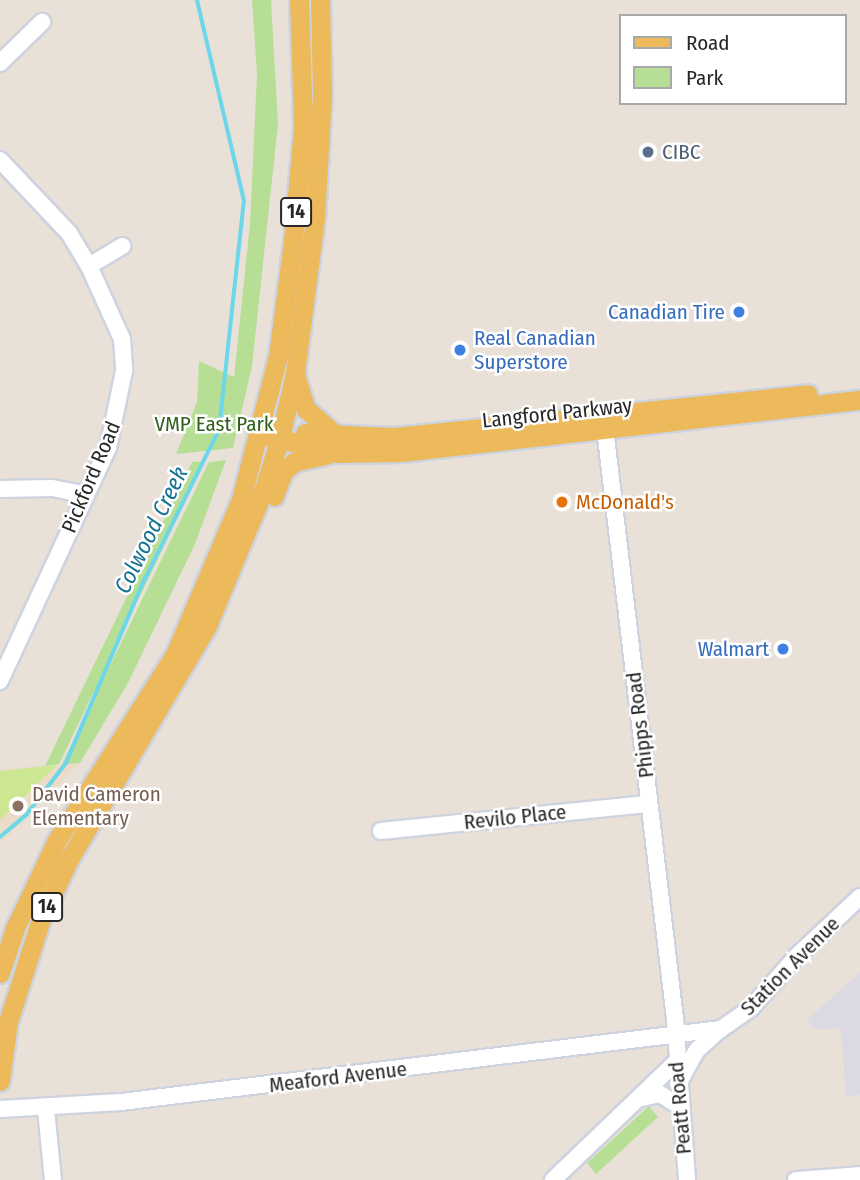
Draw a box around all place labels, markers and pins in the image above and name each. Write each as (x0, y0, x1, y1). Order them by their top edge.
place label: CIBC (662, 139, 700, 165)
marker: CIBC (640, 144, 656, 160)
place label: Canadian Tire (608, 299, 725, 325)
marker: Canadian Tire (731, 304, 747, 320)
place label: Real Canadian Superstore (474, 325, 596, 375)
marker: Real Canadian Superstore (452, 342, 468, 358)
place label: McDonald's (576, 489, 674, 515)
marker: McDonald's (554, 494, 570, 510)
place label: Walmart (698, 636, 769, 662)
marker: Walmart (775, 641, 791, 657)
place label: David Cameron Elementary (32, 781, 161, 831)
marker: David Cameron Elementary (10, 798, 26, 814)

